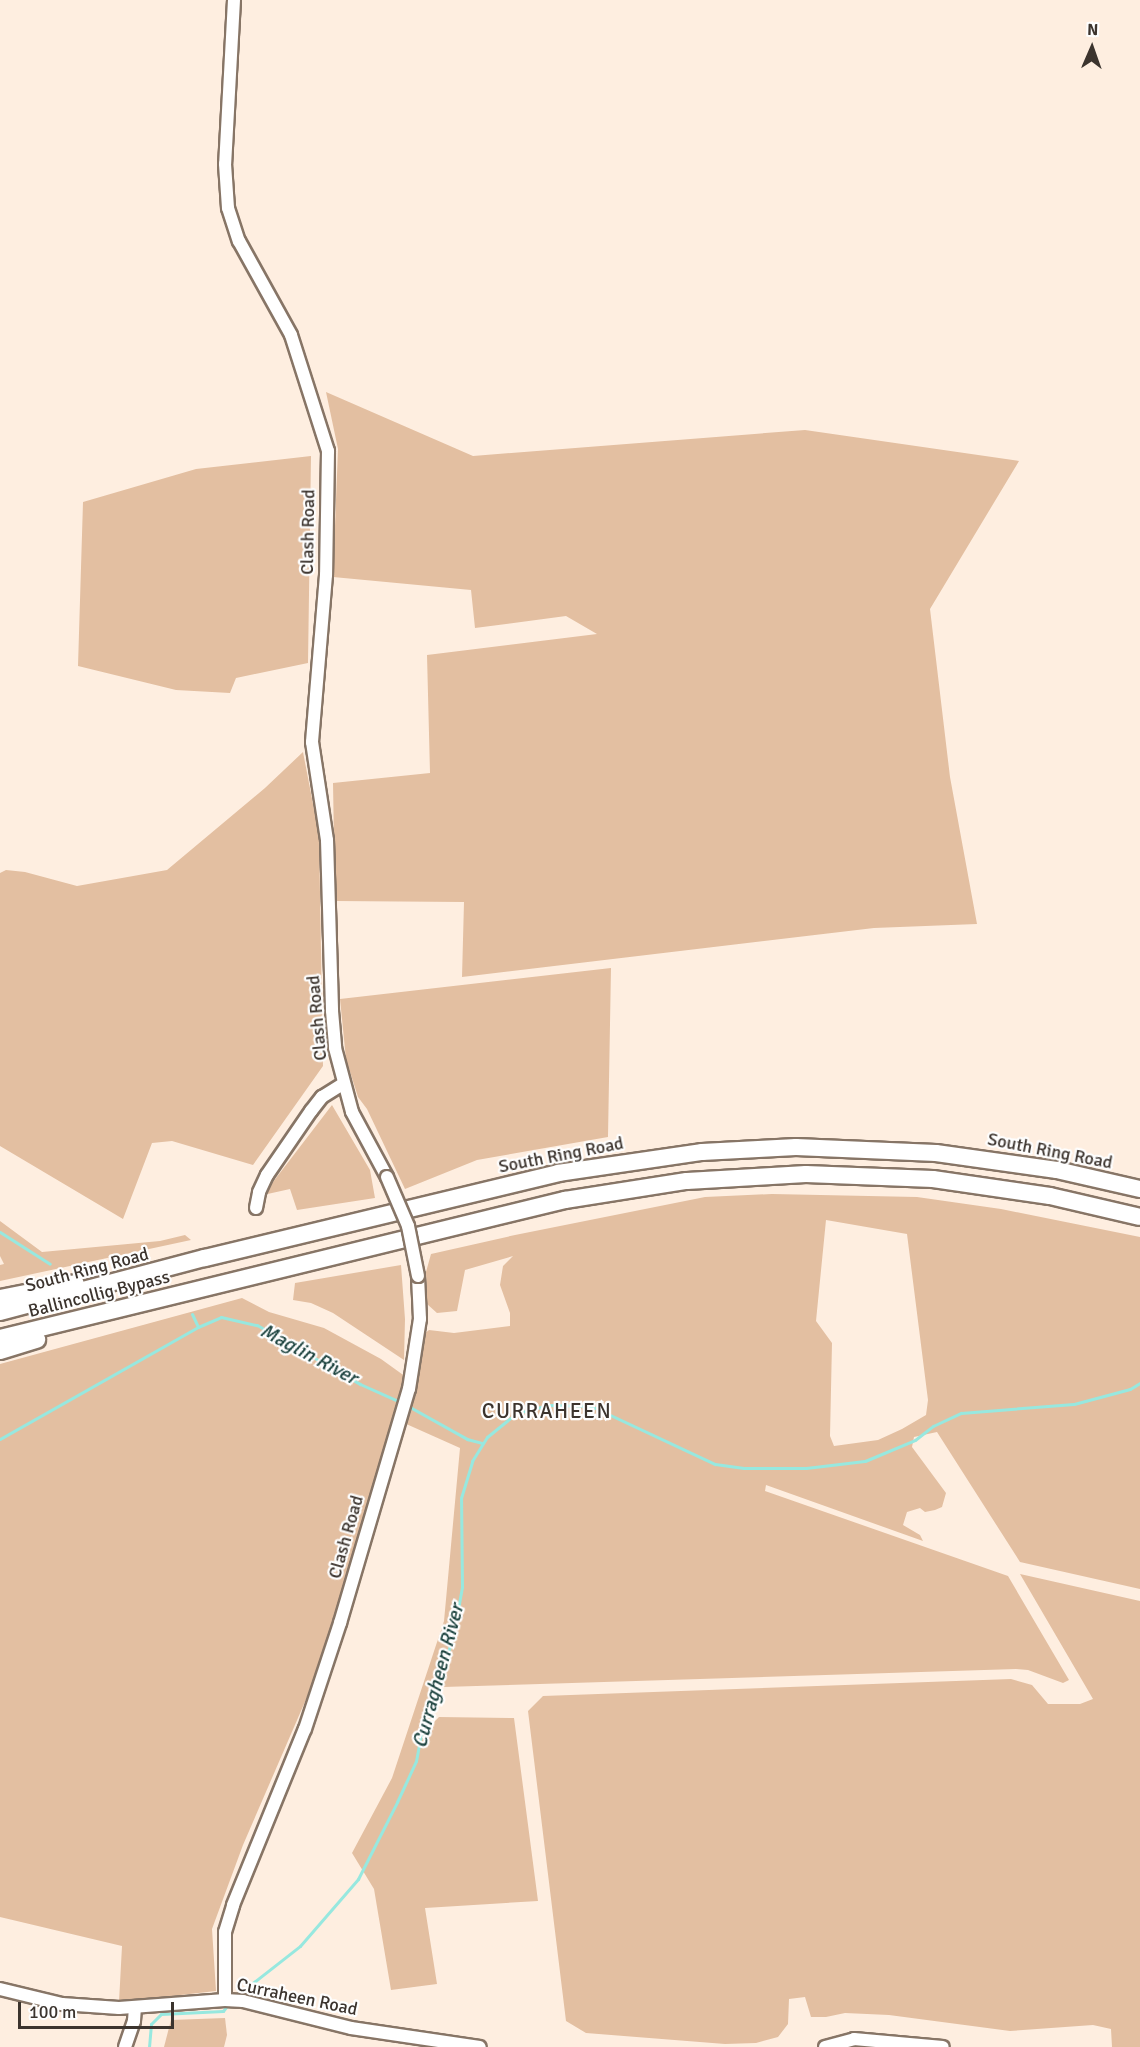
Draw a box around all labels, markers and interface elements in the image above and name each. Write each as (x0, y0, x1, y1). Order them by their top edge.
north arrow (1062, 18, 1122, 78)
text: N (1087, 20, 1099, 40)
street label: Clash Road (296, 489, 320, 575)
street label: Clash Road (303, 974, 331, 1062)
street label: South Ring Road (986, 1128, 1114, 1174)
street label: South Ring Road (497, 1132, 625, 1178)
street label: South Ring Road (23, 1243, 151, 1297)
street label: Ballincollig Bypass (26, 1266, 172, 1322)
water label: Maglin River (256, 1318, 362, 1390)
district label: CURRAHEEN (482, 1398, 612, 1424)
street label: Clash Road (324, 1493, 368, 1581)
water label: Curragheen River (407, 1602, 469, 1750)
street label: Curraheen Road (235, 1974, 359, 2020)
scale bar (21, 1990, 177, 2028)
text: 100 m (29, 2001, 76, 2023)

